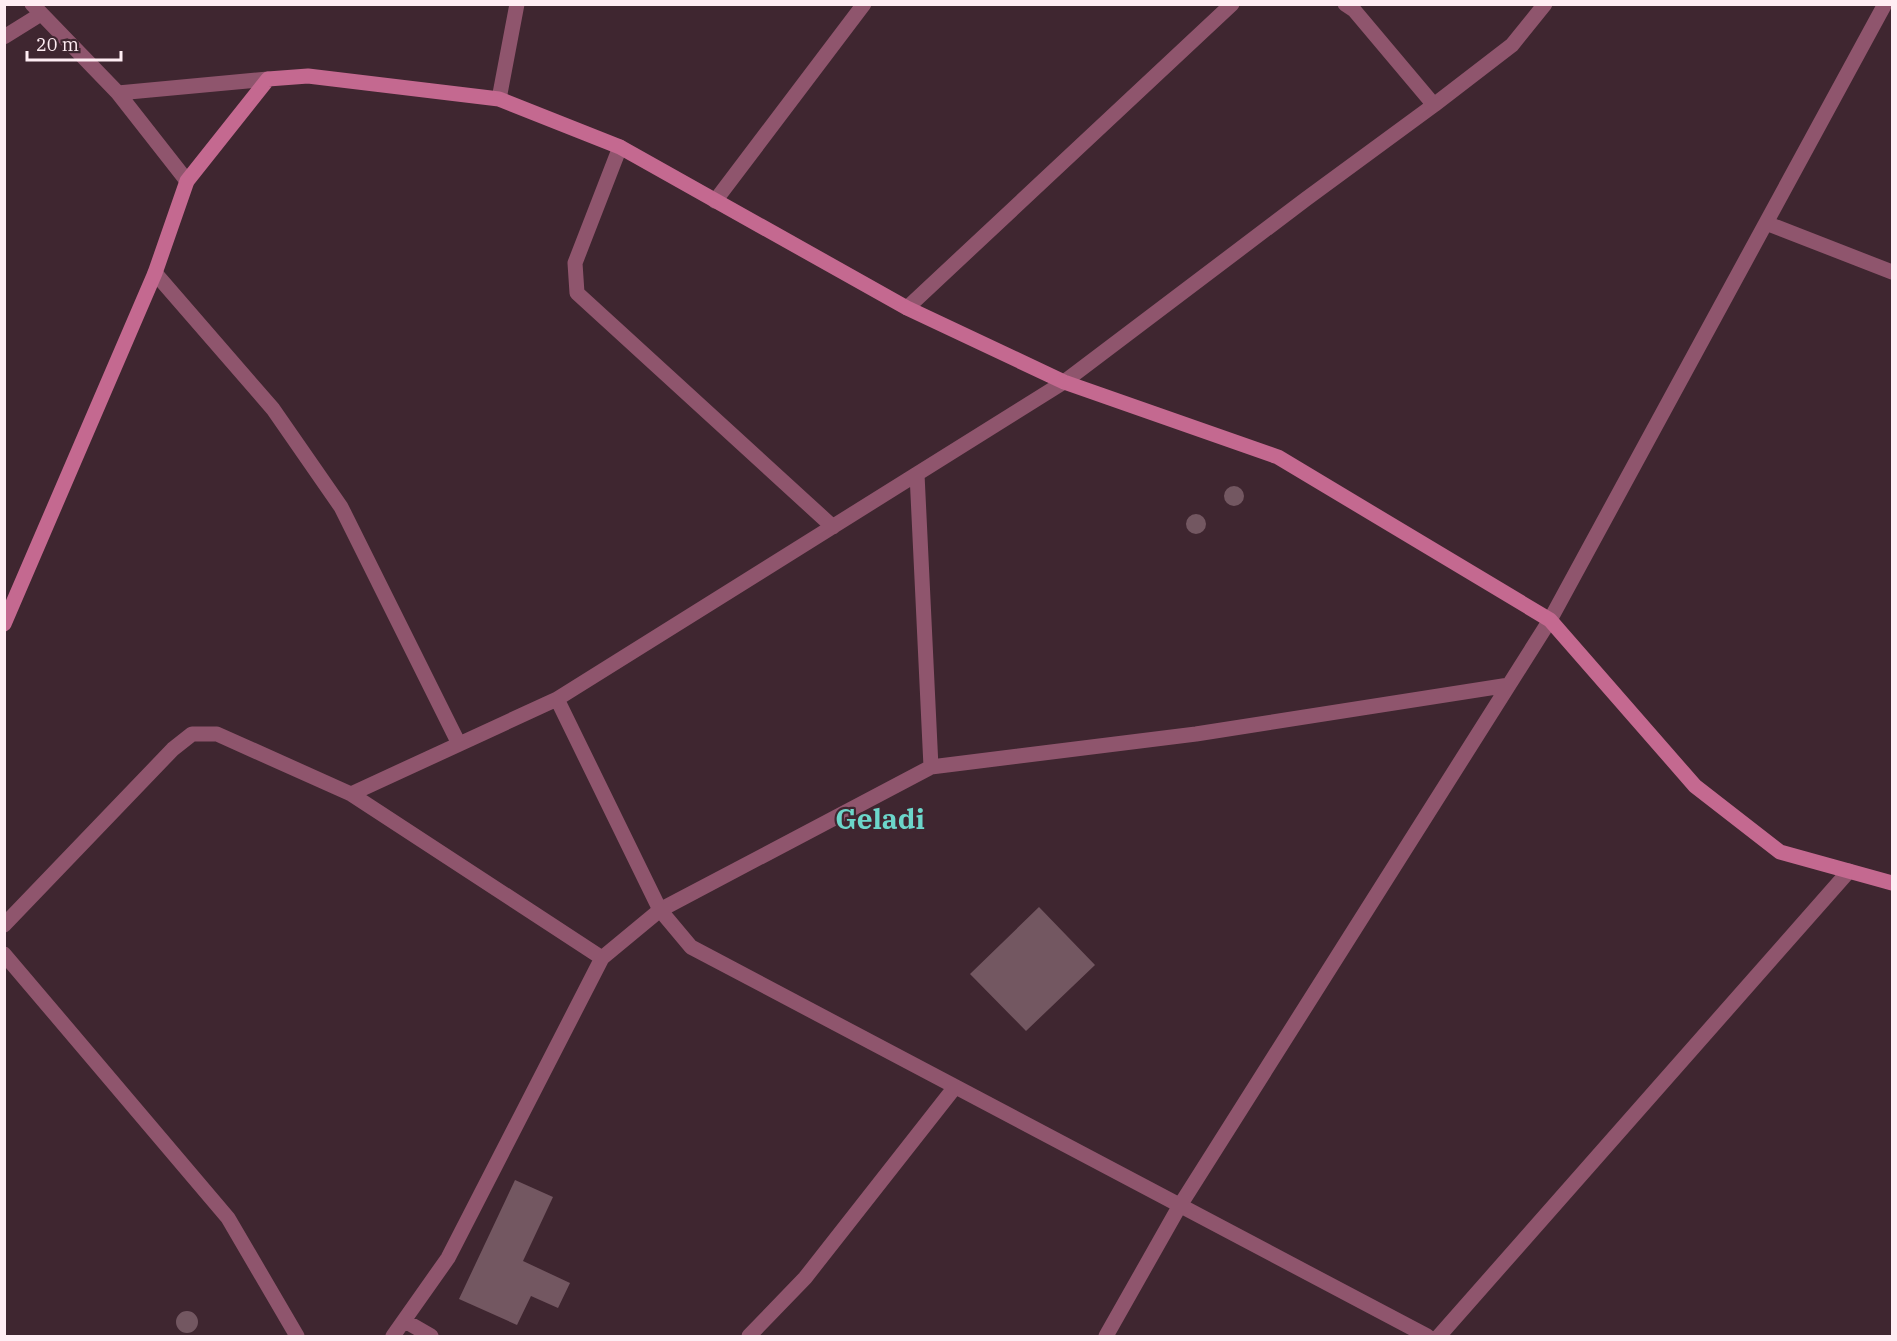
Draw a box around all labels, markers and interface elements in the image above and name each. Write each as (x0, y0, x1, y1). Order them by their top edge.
scale bar (27, 24, 122, 62)
text: 20 m (36, 33, 79, 56)
district label: Geladi (835, 800, 925, 837)

